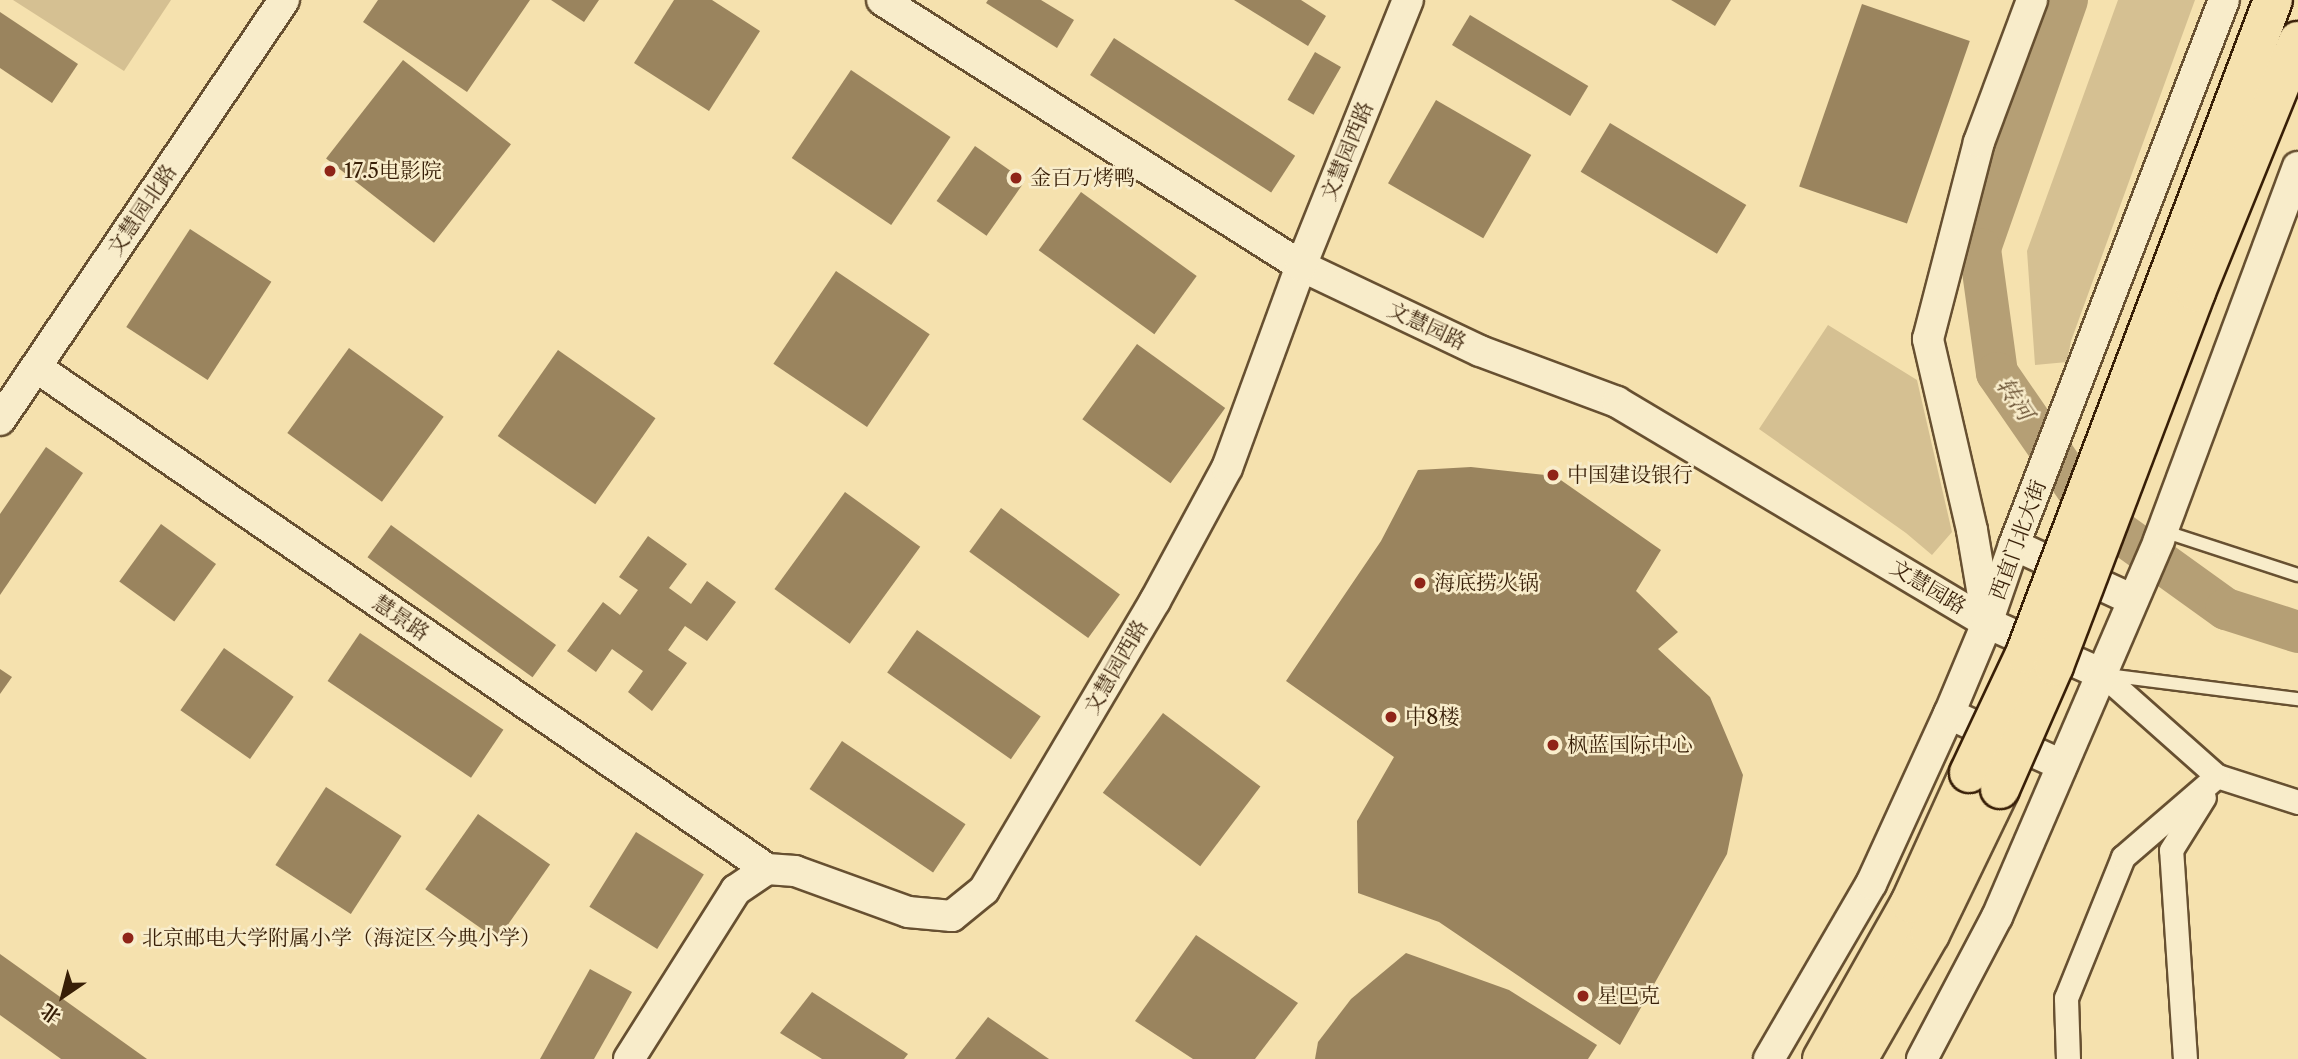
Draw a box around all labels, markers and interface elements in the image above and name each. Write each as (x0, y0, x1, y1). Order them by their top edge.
street label: 文慧园西路 (1316, 98, 1378, 204)
place label: 17.5电影院 (344, 158, 442, 184)
street label: 文慧园北路 (102, 159, 182, 261)
marker: 17.5电影院 (322, 163, 338, 179)
place label: 金百万烤鸭 (1030, 165, 1135, 191)
marker: 金百万烤鸭 (1008, 170, 1024, 186)
street label: 文慧园路 (1384, 297, 1470, 355)
water label: 转河 (1991, 372, 2039, 426)
place label: 中国建设银行 (1567, 462, 1693, 488)
marker: 中国建设银行 (1545, 467, 1561, 483)
street label: 西直门北大街 (1985, 476, 2051, 604)
street label: 文慧园路 (1886, 555, 1970, 619)
place label: 海底捞火锅 (1434, 570, 1539, 596)
marker: 海底捞火锅 (1412, 575, 1428, 591)
street label: 慧景路 (368, 590, 434, 646)
street label: 文慧园西路 (1079, 615, 1153, 719)
place label: 中8楼 (1405, 704, 1459, 730)
marker: 中8楼 (1383, 709, 1399, 725)
place label: 枫蓝国际中心 (1567, 732, 1693, 758)
marker: 枫蓝国际中心 (1545, 737, 1561, 753)
place label: 北京邮电大学附属小学（海淀区今典小学） (142, 925, 541, 951)
marker: 北京邮电大学附属小学（海淀区今典小学） (120, 930, 136, 946)
north arrow (28, 961, 98, 1031)
place label: 星巴克 (1597, 983, 1660, 1009)
marker: 星巴克 (1575, 988, 1591, 1004)
text: 北 (36, 999, 65, 1028)

